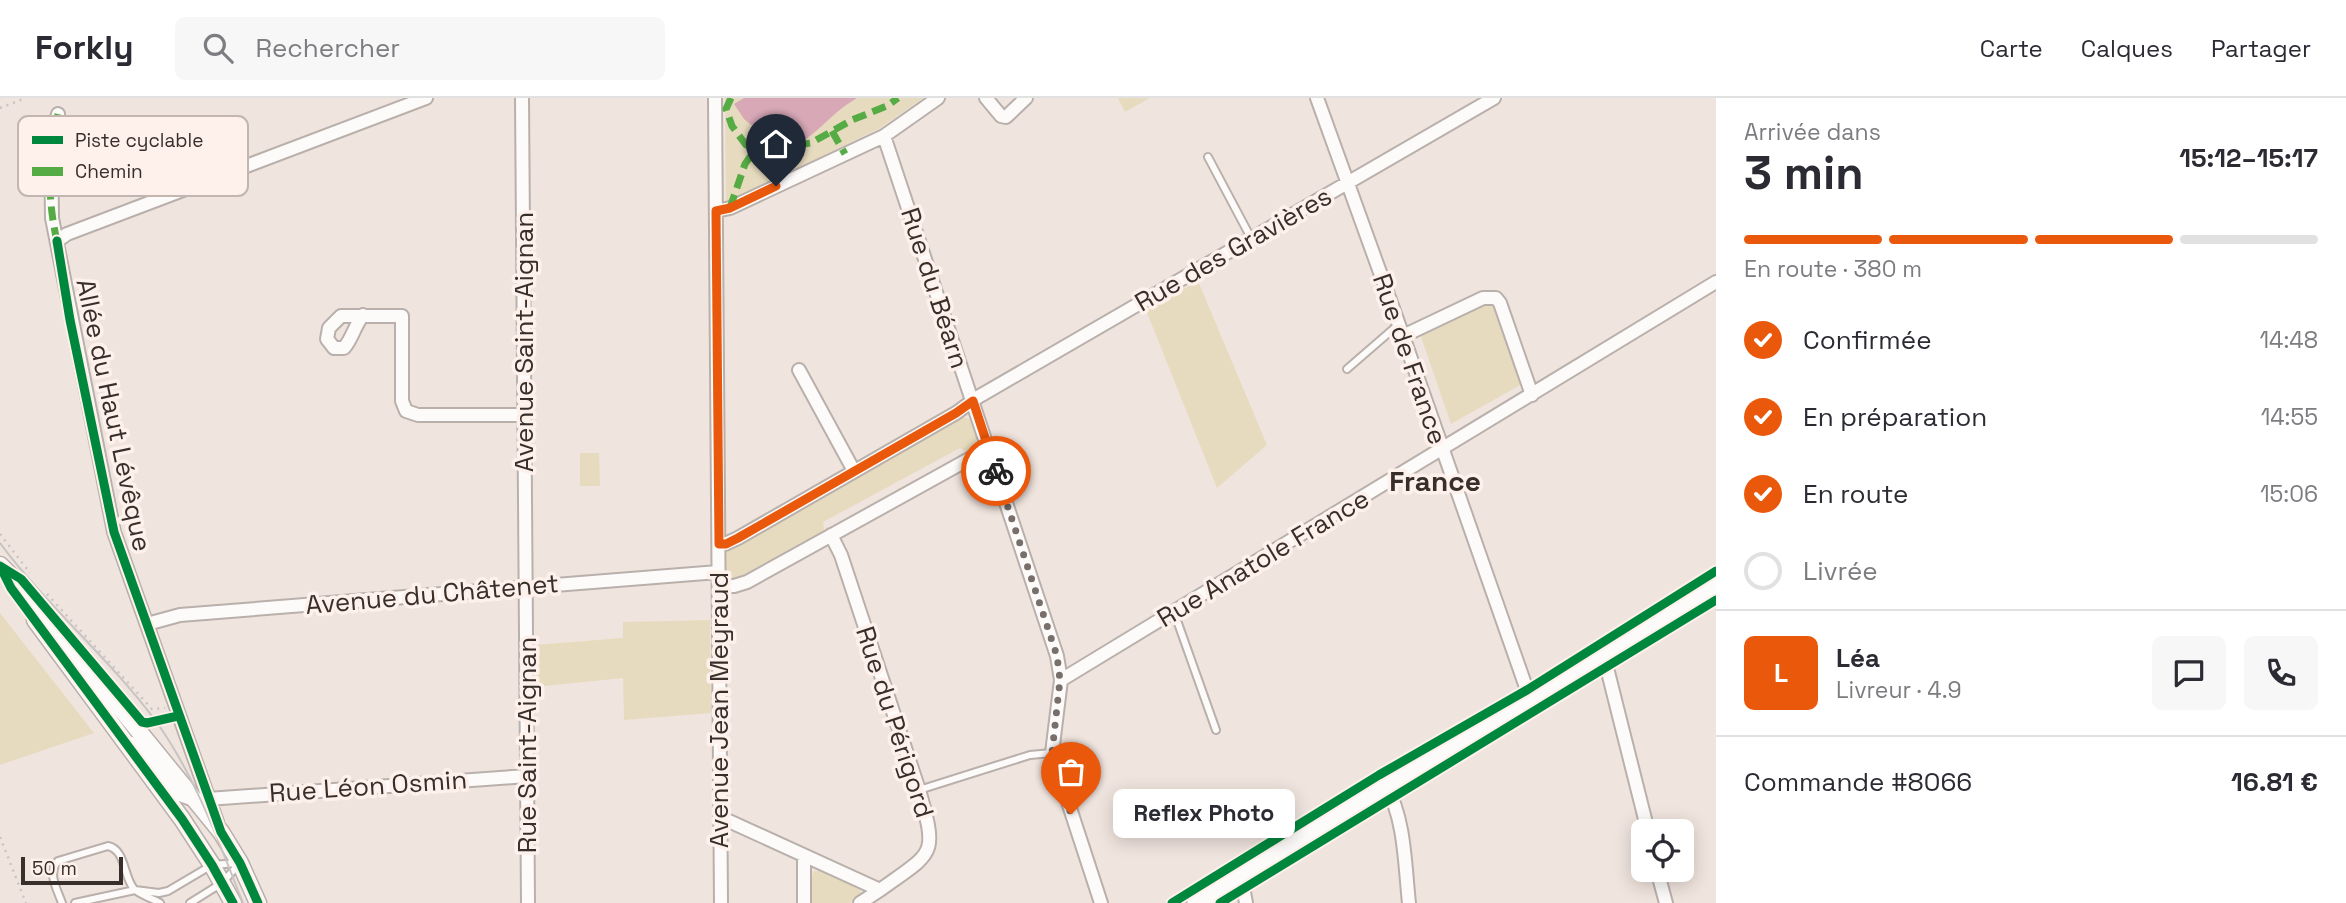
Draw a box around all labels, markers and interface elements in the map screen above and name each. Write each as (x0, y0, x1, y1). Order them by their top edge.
search box (175, 17, 665, 80)
text: Forkly (35, 27, 133, 69)
icon: search (199, 29, 237, 67)
text: Rechercher (255, 31, 400, 65)
text: Carte (1980, 33, 2043, 64)
text: Calques (2081, 33, 2173, 64)
text: Partager (2211, 33, 2311, 64)
pin (746, 114, 806, 186)
legend (18, 116, 248, 196)
text: Arrivée dans (1744, 117, 1881, 147)
icon: home (757, 125, 795, 163)
text: Piste cyclable (75, 128, 203, 153)
text: 15:12–15:17 (2179, 141, 2318, 175)
text: 3 min (1744, 144, 1864, 202)
text: Chemin (75, 159, 143, 184)
street label: Rue des Gravières (1128, 179, 1338, 319)
street label: Rue du Béarn (893, 203, 977, 373)
street label: Avenue Saint-Aignan (507, 212, 541, 472)
text: En route · 380 m (1744, 254, 1922, 284)
street label: Rue de France (1365, 269, 1455, 449)
street label: Allée du Haut Lévêque (68, 275, 160, 555)
icon: check (1744, 321, 1782, 359)
text: Confirmée (1803, 323, 1932, 357)
text: 14:48 (2259, 325, 2318, 355)
icon: check (1744, 398, 1782, 436)
text: En préparation (1803, 400, 1987, 434)
text: 14:55 (2261, 402, 2318, 432)
courier (961, 436, 1031, 506)
icon: bike (977, 452, 1015, 490)
district label: France (1389, 463, 1481, 499)
icon: check (1744, 475, 1782, 513)
text: En route (1803, 477, 1908, 511)
text: 15:06 (2260, 479, 2318, 509)
street label: Rue Anatole France (1151, 481, 1375, 635)
text: Livrée (1803, 554, 1878, 588)
street label: Avenue du Châtenet (304, 566, 560, 622)
street label: Avenue Jean Meyraud (702, 572, 736, 848)
street label: Rue du Périgord (848, 622, 942, 822)
button: chat (2152, 636, 2226, 710)
button: phone (2244, 636, 2318, 710)
street label: Rue Saint-Aignan (510, 637, 544, 853)
text: Léa (1836, 641, 1880, 675)
text: L (1774, 656, 1788, 690)
text: Livreur · 4.9 (1836, 675, 1962, 705)
pin (1041, 742, 1101, 814)
icon: bag (1052, 753, 1090, 791)
street label: Rue Léon Osmin (268, 762, 468, 810)
text: Commande #8066 (1744, 765, 1972, 799)
text: 16.81 € (2231, 765, 2318, 799)
callout: Reflex Photo (1113, 790, 1295, 838)
text: Reflex Photo (1134, 798, 1274, 828)
map controls (1631, 819, 1694, 882)
button: locate (1631, 819, 1694, 882)
scale bar (21, 854, 122, 886)
text: 50 m (32, 856, 77, 881)

